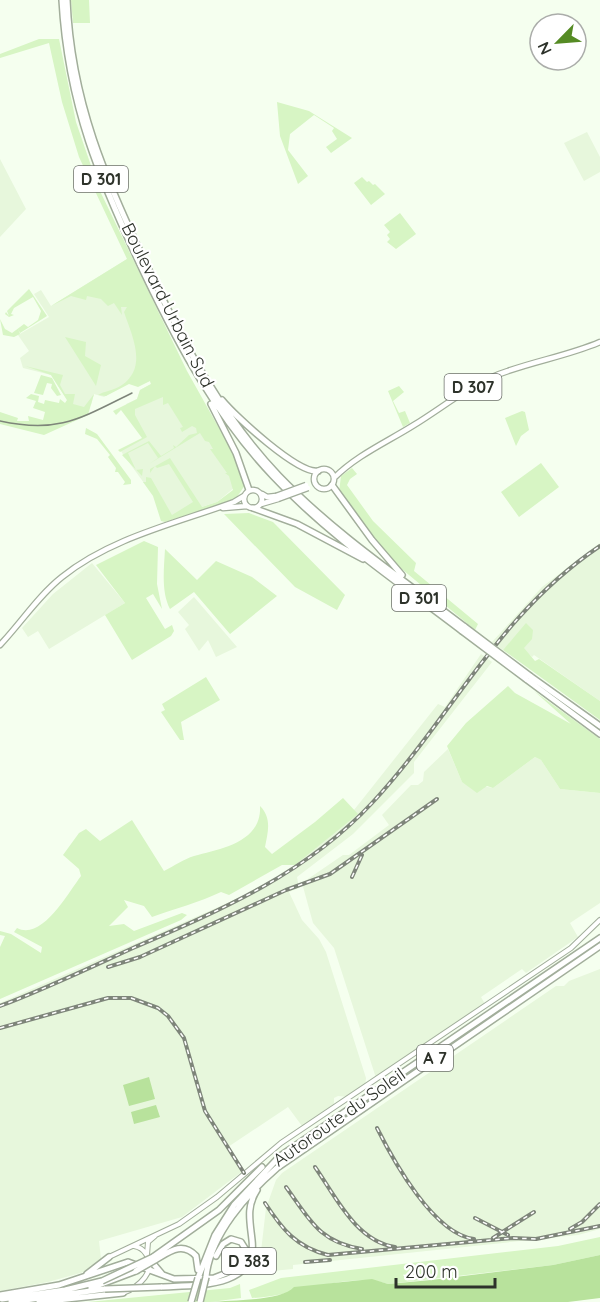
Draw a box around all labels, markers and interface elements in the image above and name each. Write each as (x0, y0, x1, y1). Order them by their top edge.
north arrow (528, 12, 588, 72)
text: N (533, 39, 556, 58)
road number: D 301 (74, 166, 128, 192)
street label: Boulevard Urbain Sud (117, 219, 219, 391)
road number: D 307 (444, 374, 502, 400)
road number: D 301 (392, 585, 446, 611)
road number: A 7 (417, 1045, 453, 1071)
street label: Autoroute du Soleil (268, 1063, 410, 1171)
road number: D 383 (222, 1248, 276, 1274)
scale bar (396, 1251, 495, 1289)
text: 200 m (405, 1260, 458, 1283)

